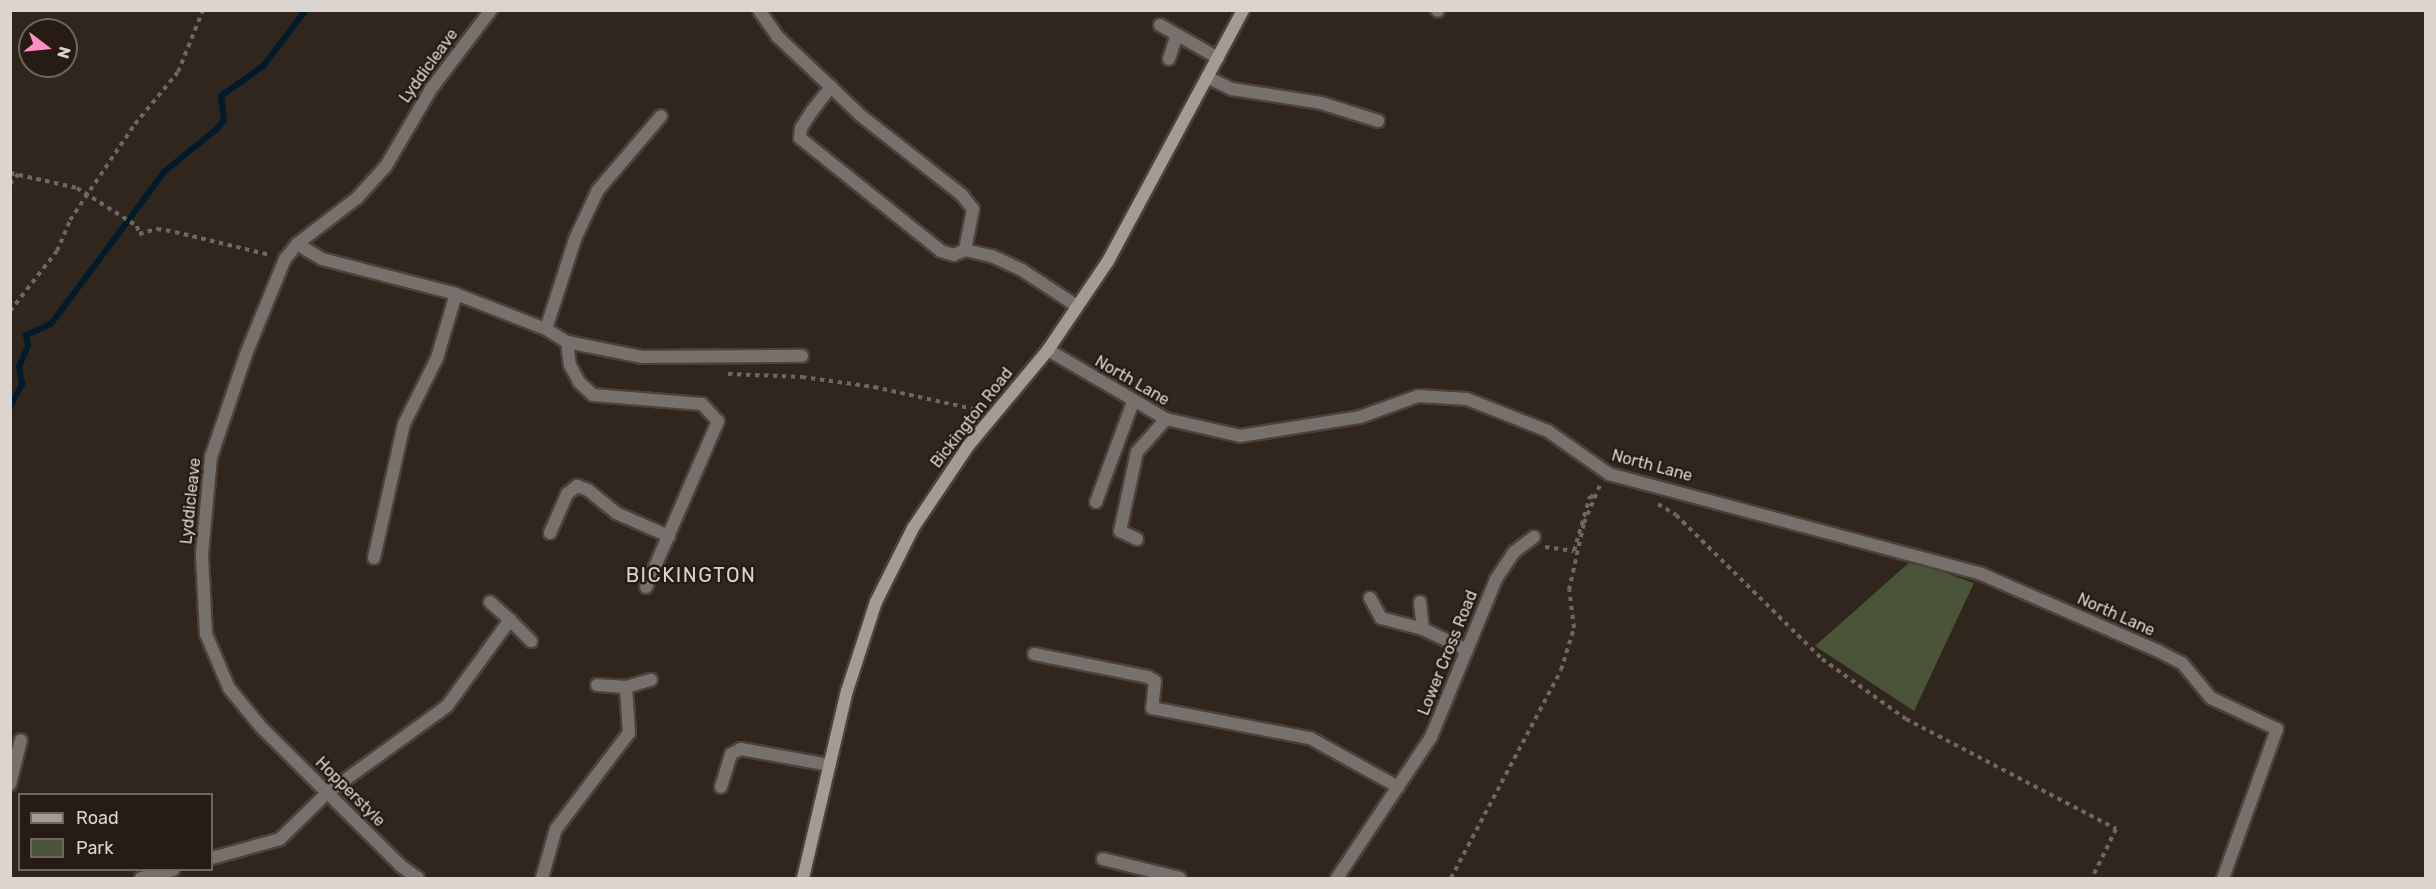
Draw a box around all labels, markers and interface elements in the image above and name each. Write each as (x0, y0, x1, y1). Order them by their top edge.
north arrow (18, 18, 78, 78)
street label: Lyddicleave (396, 25, 462, 107)
text: N (53, 44, 75, 61)
street label: North Lane (1091, 352, 1173, 410)
street label: Bickington Road (927, 364, 1017, 472)
street label: North Lane (1610, 446, 1694, 486)
street label: Lyddicleave (177, 457, 205, 545)
district label: BICKINGTON (626, 563, 756, 587)
street label: Lower Cross Road (1414, 588, 1482, 718)
street label: North Lane (2074, 589, 2158, 641)
street label: Hopperstyle (311, 753, 389, 831)
legend (18, 793, 213, 871)
text: Road (76, 807, 119, 829)
text: Park (76, 837, 113, 859)

